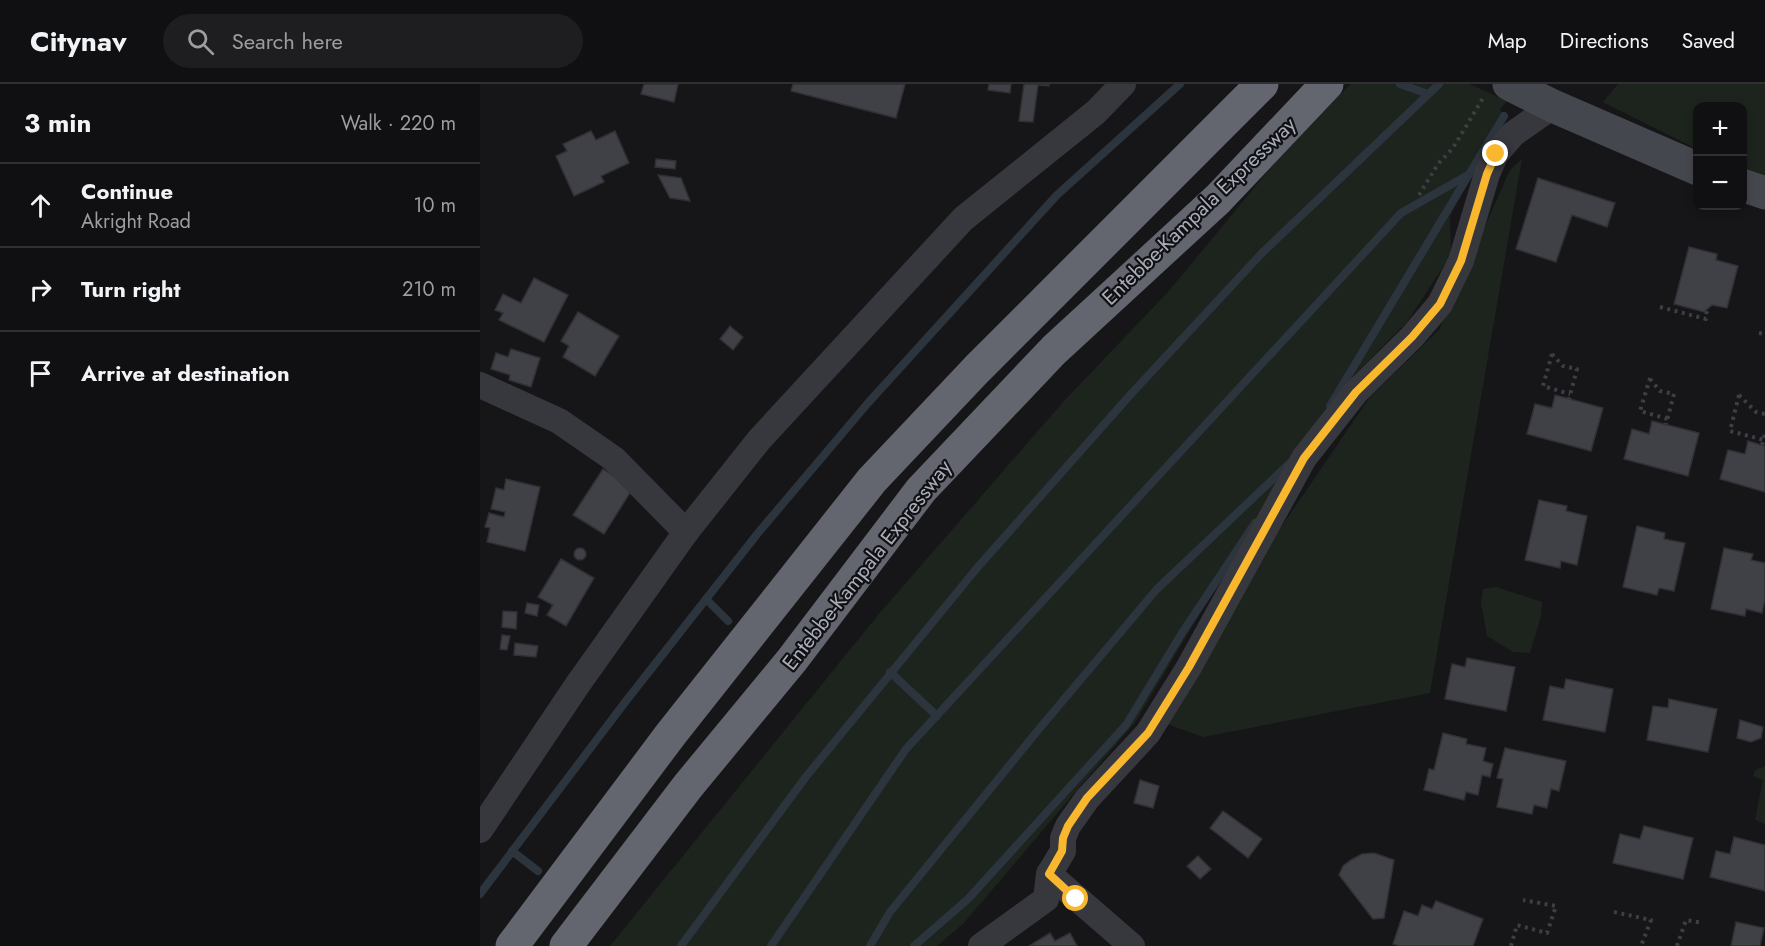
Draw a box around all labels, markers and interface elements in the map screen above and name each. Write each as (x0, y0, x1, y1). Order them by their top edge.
search box (163, 14, 583, 68)
text: Citynav (30, 21, 127, 62)
icon: search (184, 25, 217, 58)
text: Search here (232, 25, 343, 57)
text: Map (1488, 26, 1527, 56)
text: Directions (1560, 26, 1649, 56)
text: Saved (1682, 26, 1735, 56)
map controls (1693, 102, 1747, 210)
button: + (1693, 102, 1747, 156)
text: 3 min (24, 104, 91, 142)
text: Walk · 220 m (341, 109, 456, 138)
street label: Entebbe-Kampala Expressway (1095, 110, 1303, 312)
route end (1482, 140, 1508, 166)
button: − (1693, 156, 1747, 210)
text: Continue (81, 175, 173, 207)
icon: ahead (24, 189, 57, 222)
text: 10 m (413, 191, 456, 220)
text: Akright Road (81, 207, 191, 236)
icon: right (24, 273, 57, 306)
text: Turn right (81, 273, 181, 305)
text: 210 m (402, 275, 456, 304)
icon: arrive (24, 357, 57, 390)
text: Arrive at destination (81, 357, 290, 389)
street label: Entebbe-Kampala Expressway (775, 453, 959, 677)
route start (1062, 885, 1088, 911)

